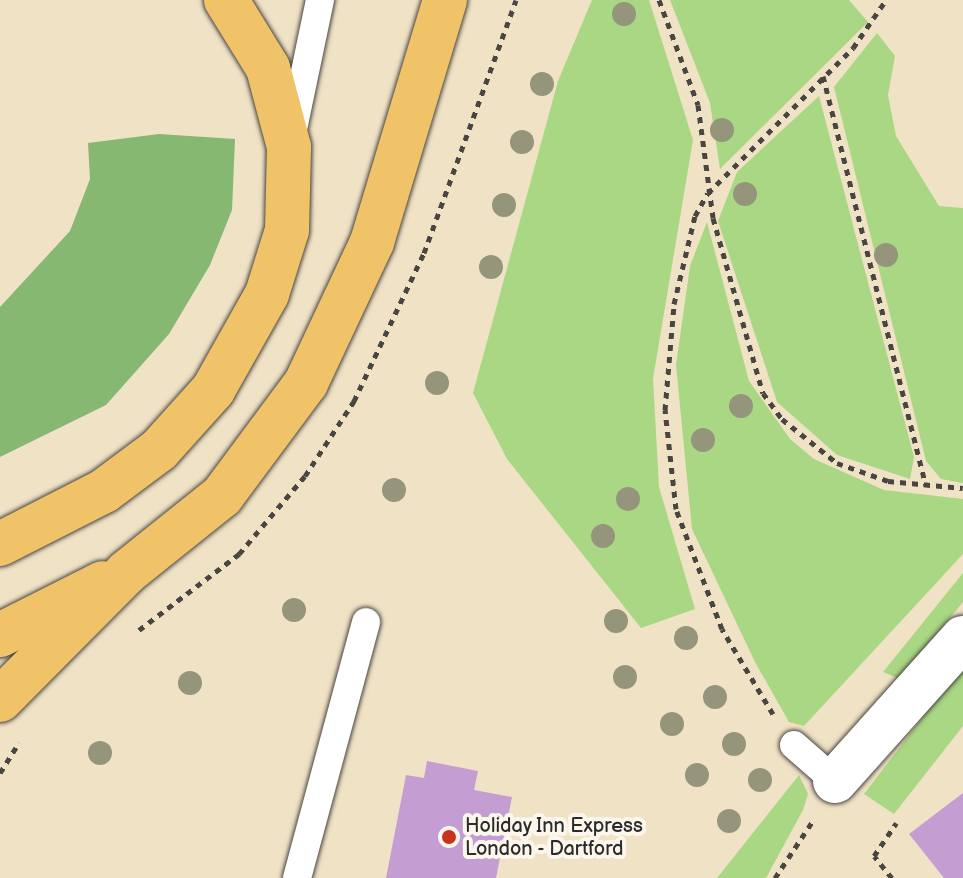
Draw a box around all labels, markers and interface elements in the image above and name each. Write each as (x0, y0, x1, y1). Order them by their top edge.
place label: Holiday Inn Express London - Dartford (465, 814, 644, 861)
marker: Holiday Inn Express London - Dartford (440, 828, 458, 846)

